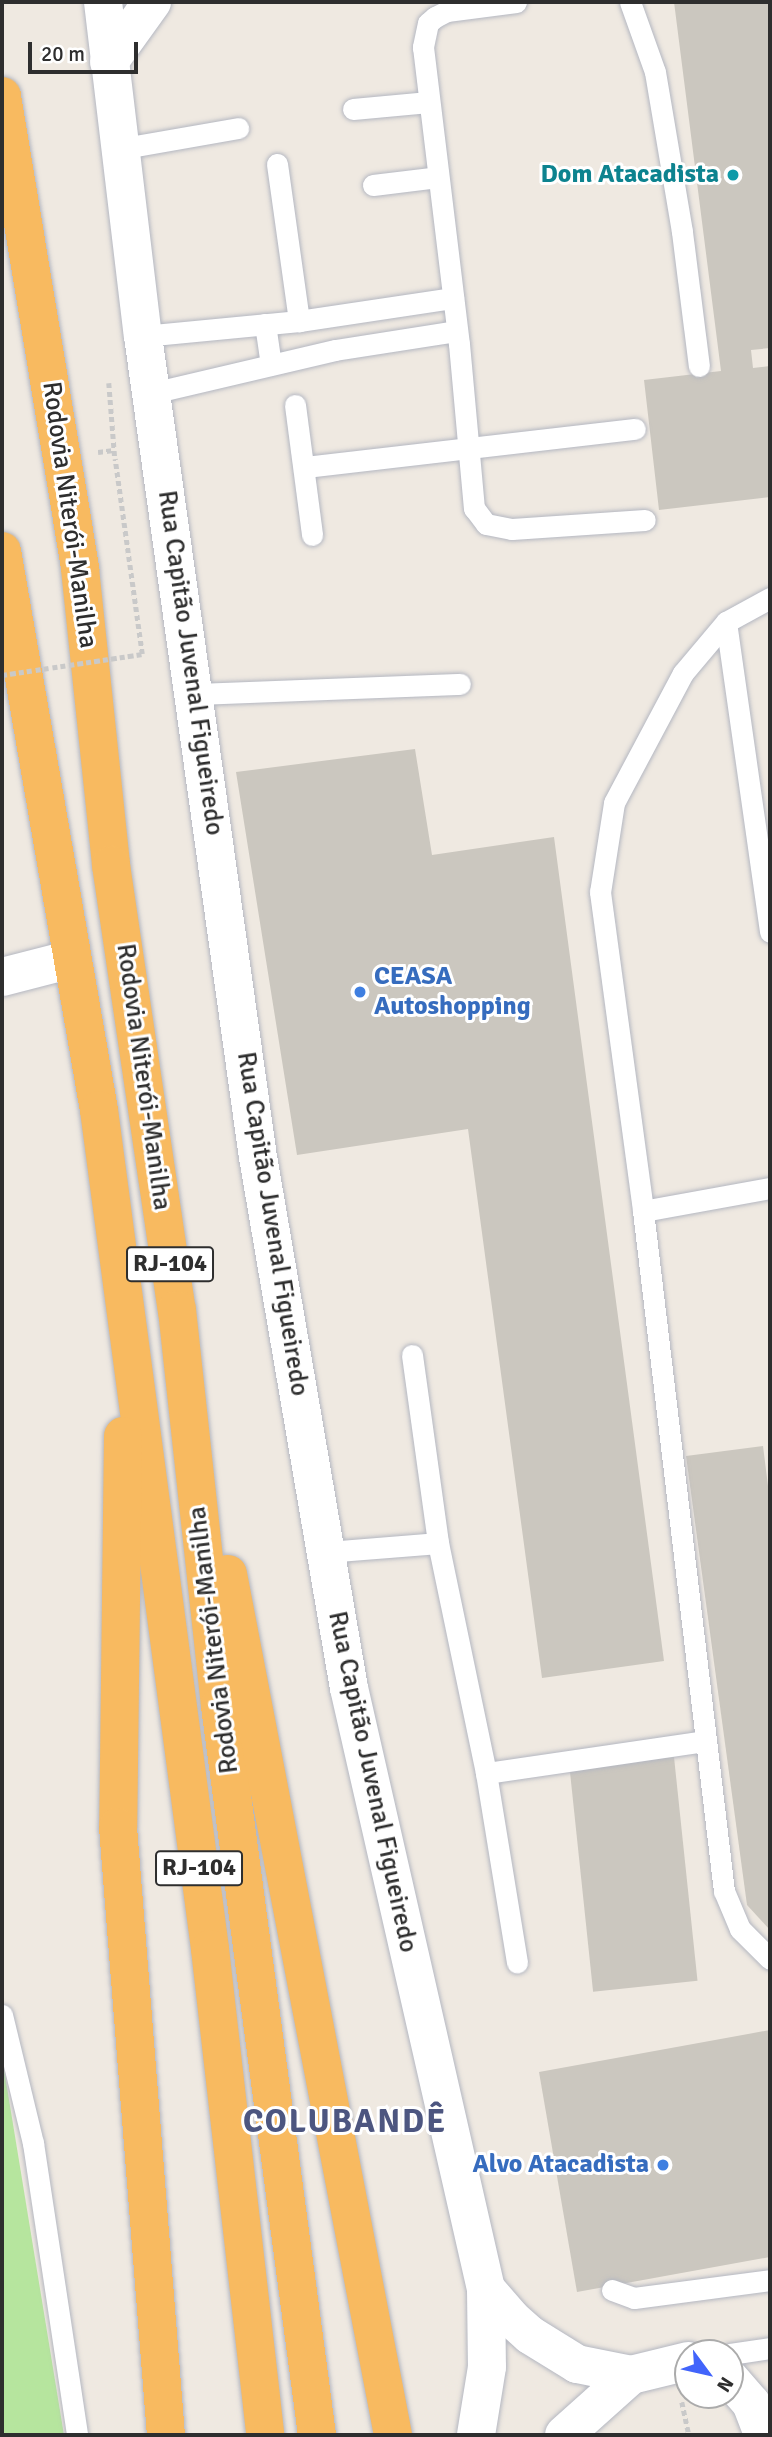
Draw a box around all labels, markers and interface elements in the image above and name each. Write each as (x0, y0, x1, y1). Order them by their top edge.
scale bar (32, 28, 142, 72)
text: 20 m (41, 41, 85, 67)
place label: Dom Atacadista (540, 159, 719, 191)
marker: Dom Atacadista (725, 167, 741, 183)
street label: Rodovia Niterói-Manilha (35, 380, 103, 650)
street label: Rua Capitão Juvenal Figueiredo (150, 489, 230, 837)
street label: Rodovia Niterói-Manilha (109, 942, 177, 1212)
place label: CEASA Autoshopping (374, 961, 531, 1023)
marker: CEASA Autoshopping (352, 984, 368, 1000)
street label: Rua Capitão Juvenal Figueiredo (229, 1050, 315, 1398)
road number: RJ-104 (124, 1244, 216, 1284)
street label: Rodovia Niterói-Manilha (182, 1505, 246, 1775)
street label: Rua Capitão Juvenal Figueiredo (321, 1609, 423, 1955)
road number: RJ-104 (154, 1847, 244, 1888)
district label: COLUBANDÊ (244, 2102, 446, 2142)
place label: Alvo Atacadista (472, 2149, 649, 2181)
marker: Alvo Atacadista (655, 2157, 671, 2173)
north arrow (674, 2339, 744, 2409)
text: N (711, 2372, 739, 2396)

